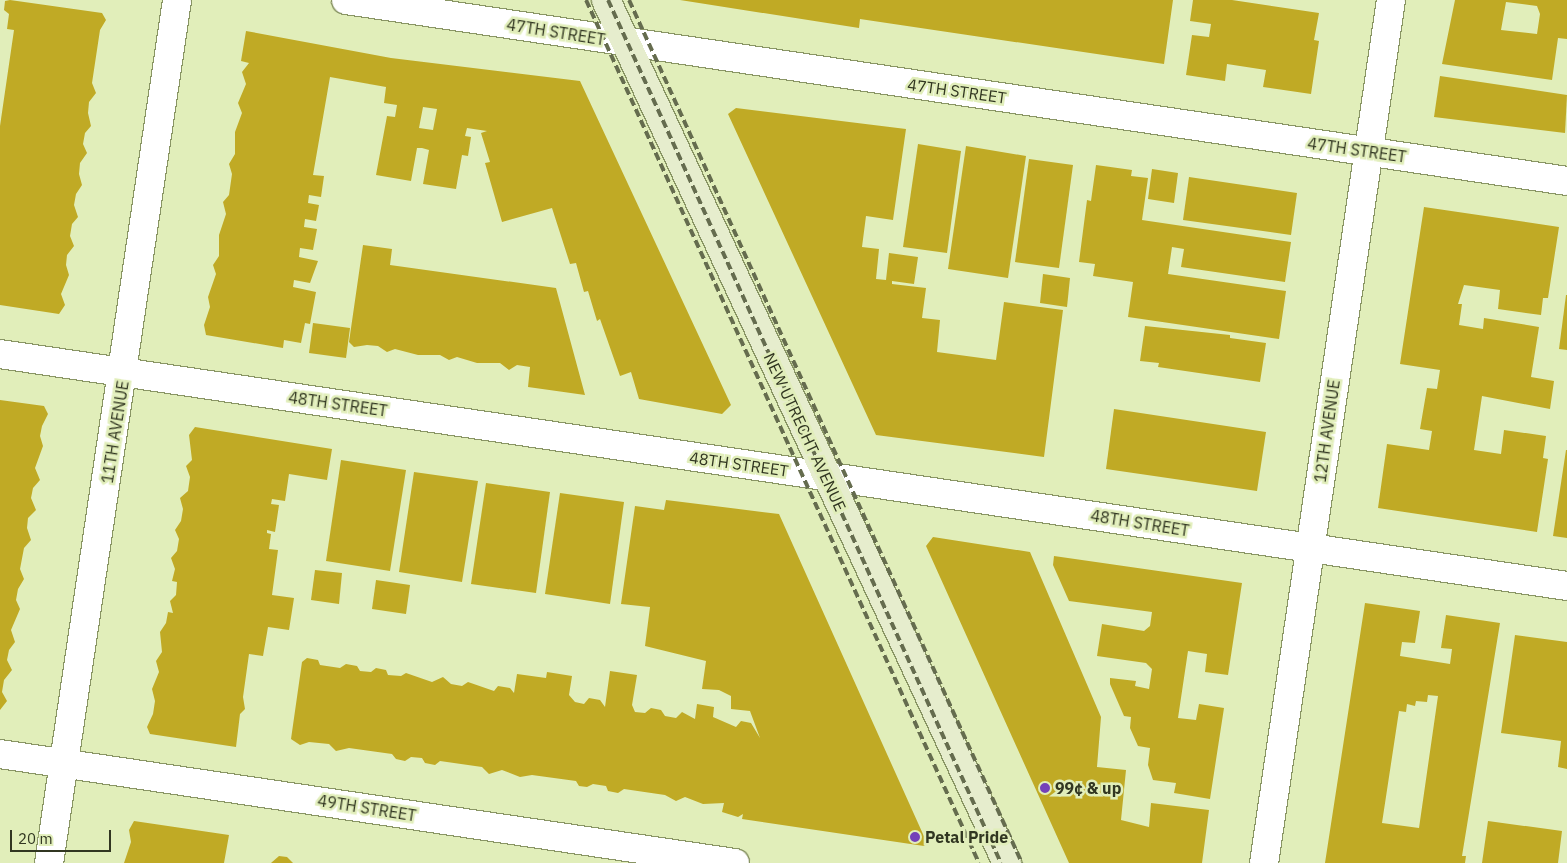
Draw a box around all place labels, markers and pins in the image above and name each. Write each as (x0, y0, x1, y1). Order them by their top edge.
place label: 99¢ & up (1055, 778, 1121, 798)
marker: 99¢ & up (1039, 782, 1051, 794)
place label: Petal Pride (925, 827, 1008, 847)
marker: Petal Pride (909, 831, 921, 843)

